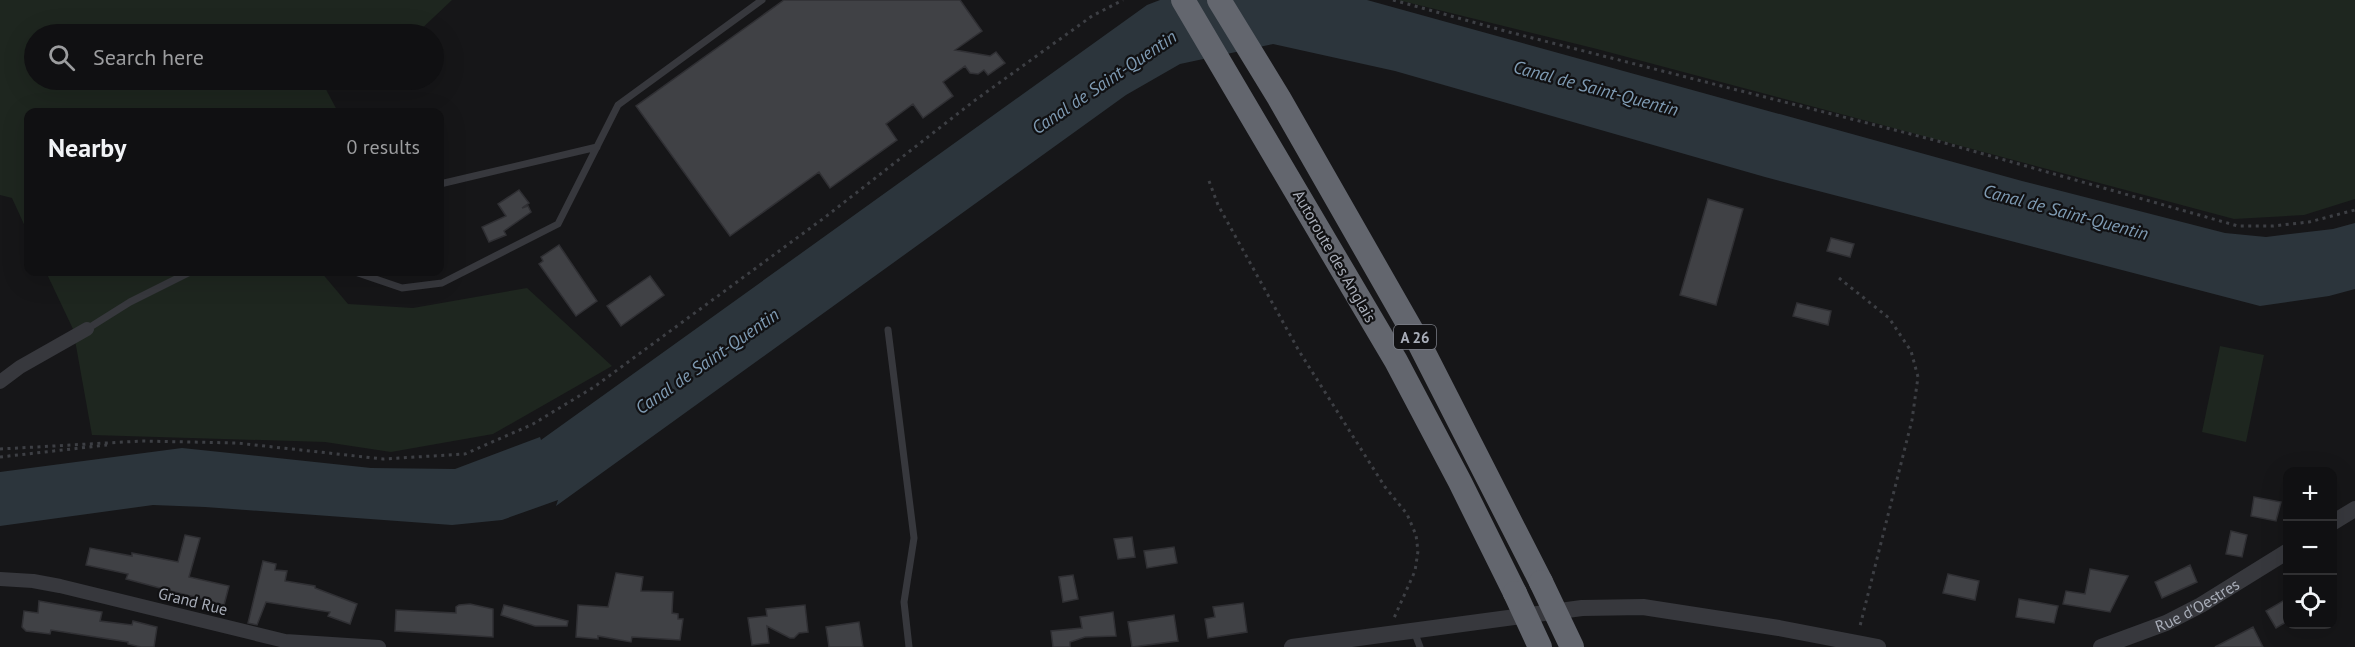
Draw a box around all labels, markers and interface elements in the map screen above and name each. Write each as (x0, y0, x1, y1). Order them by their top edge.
search box (24, 24, 444, 90)
water label: Canal de Saint-Quentin (1027, 25, 1181, 139)
icon: search (45, 41, 78, 74)
text: Search here (93, 43, 204, 71)
water label: Canal de Saint-Quentin (1511, 55, 1681, 121)
text: Nearby (48, 131, 126, 164)
text: 0 results (347, 134, 420, 160)
water label: Canal de Saint-Quentin (1981, 179, 2151, 245)
street label: Autoroute des Anglais (1289, 186, 1381, 326)
water label: Canal de Saint-Quentin (631, 303, 783, 419)
road number: A 26 (1394, 325, 1436, 349)
map controls (2283, 467, 2337, 629)
button: + (2283, 467, 2337, 521)
button: − (2283, 521, 2337, 575)
street label: Rue d'Oestres (2152, 574, 2243, 636)
button: locate (2283, 575, 2337, 629)
street label: Grand Rue (156, 583, 230, 619)

